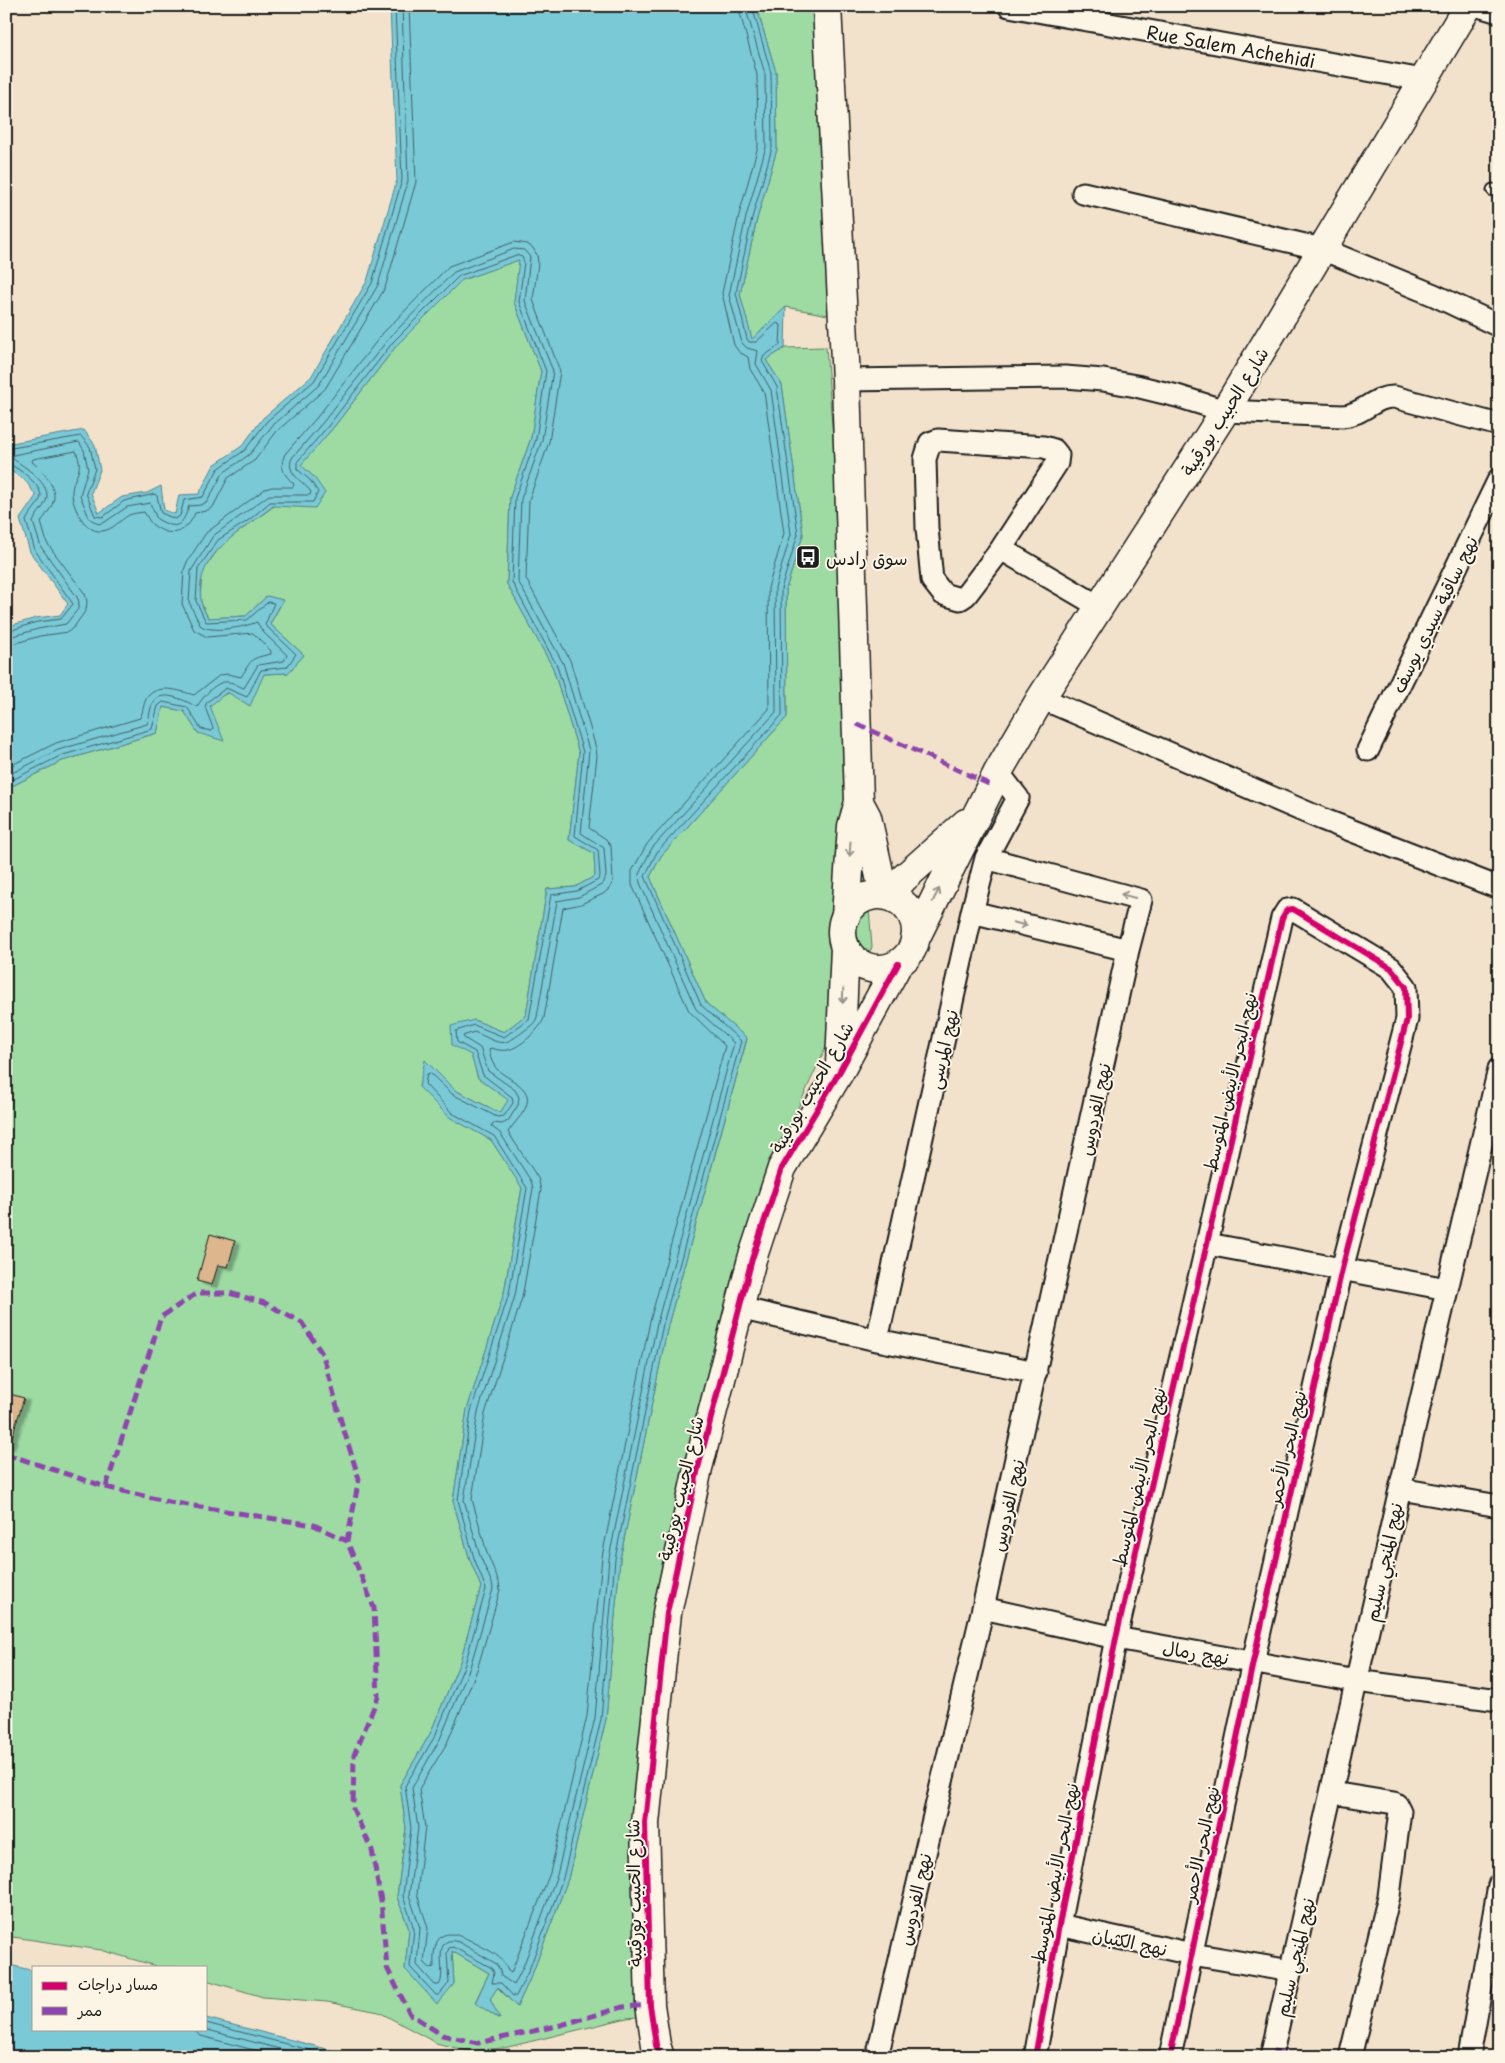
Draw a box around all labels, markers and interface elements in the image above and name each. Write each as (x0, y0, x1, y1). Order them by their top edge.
street label: Rue Salem Achehidi (1144, 18, 1318, 74)
street label: شارع الحبيب بورقيبة (1173, 341, 1275, 481)
street label: نهج ساقية سيدي يوسف (1384, 531, 1485, 698)
bus stop icon: سوق رادس (795, 544, 821, 570)
place label: سوق رادس (826, 544, 908, 571)
one-way arrow (846, 841, 855, 857)
one-way arrow (931, 887, 941, 902)
one-way arrow (1120, 891, 1136, 900)
one-way arrow (1011, 919, 1027, 929)
one-way arrow (838, 988, 848, 1004)
street label: نهج البحر الأبيض المتوسط (1195, 990, 1263, 1174)
street label: نهج المرسى (920, 1006, 964, 1092)
street label: شارع الحبيب بورقيبة (762, 1016, 860, 1158)
street label: نهج الفردوس (1071, 1060, 1117, 1158)
street label: نهج البحر الأبيض المتوسط (1104, 1385, 1172, 1569)
street label: نهج البحر الأحمر (1259, 1388, 1312, 1510)
street label: شارع الحبيب بورقيبة (650, 1413, 710, 1563)
street label: نهج الفردوس (983, 1456, 1031, 1554)
street label: نهج المنجي سليم (1357, 1500, 1413, 1625)
street label: نهج رمال (1161, 1633, 1231, 1671)
street label: نهج البحر الأبيض المتوسط (1023, 1780, 1085, 1966)
street label: نهج البحر الأحمر (1174, 1784, 1225, 1906)
street label: شارع الحبيب بورقيبة (618, 1819, 648, 1967)
street label: نهج الفردوس (890, 1850, 938, 1948)
street label: نهج المنجي سليم (1267, 1895, 1325, 2020)
street label: نهج الكثبان (1090, 1920, 1170, 1962)
legend (32, 1966, 208, 2030)
text: مسار دراجات (78, 1972, 158, 1995)
text: ممر (76, 1998, 102, 2021)

